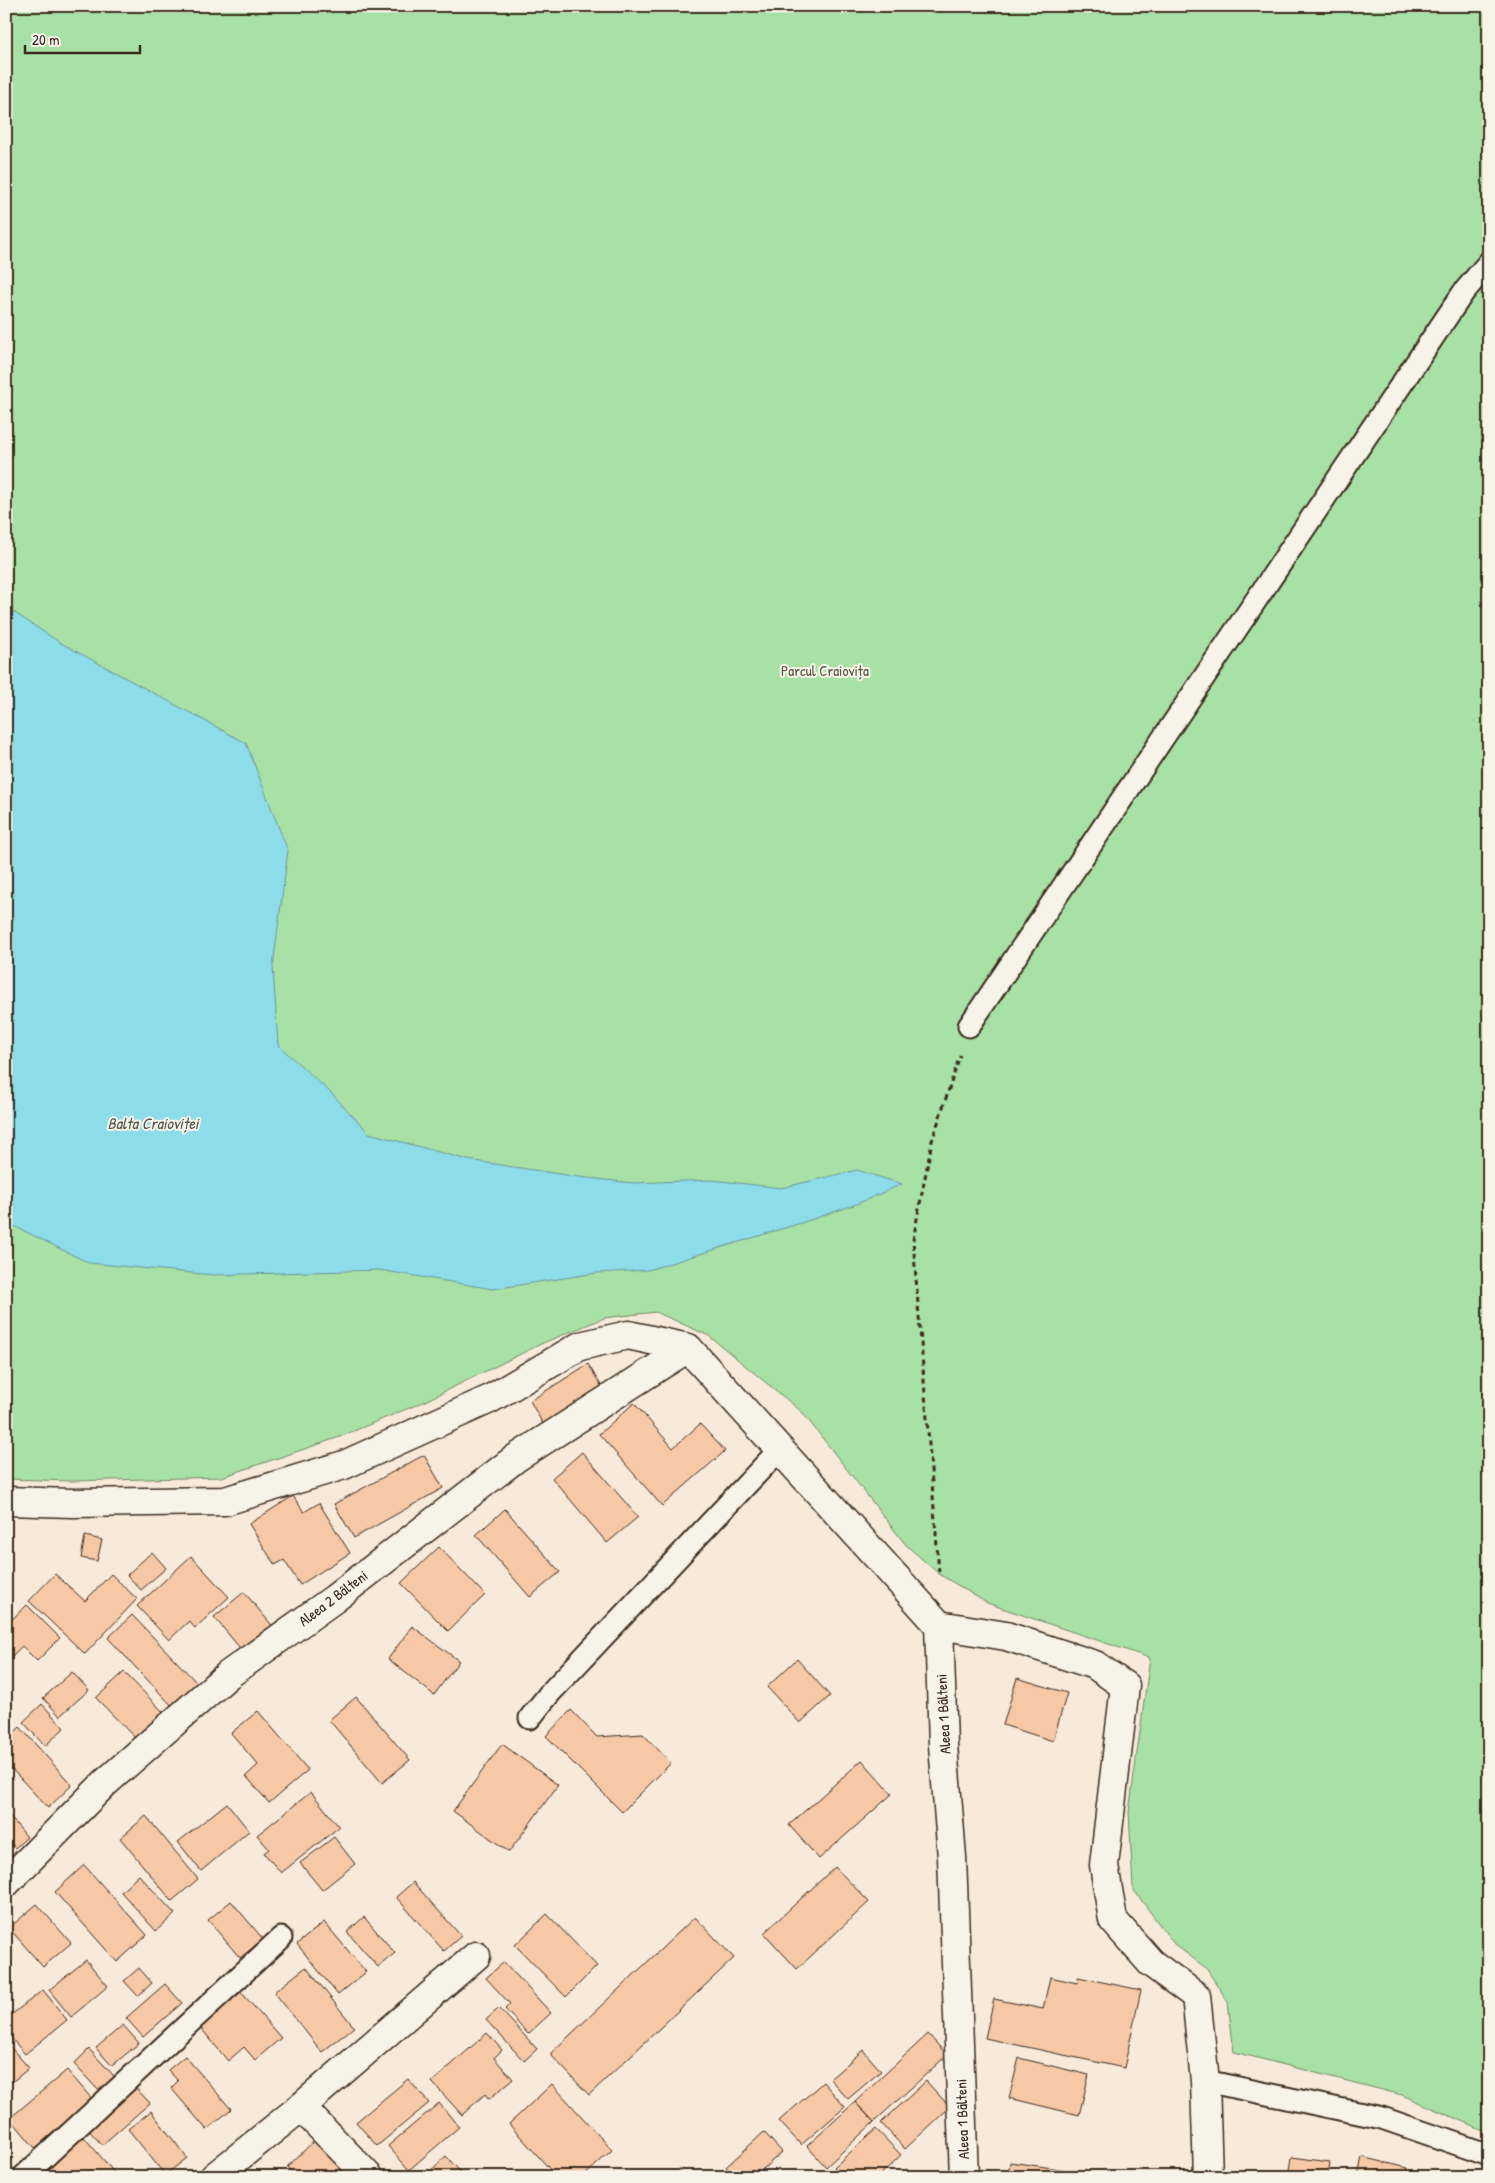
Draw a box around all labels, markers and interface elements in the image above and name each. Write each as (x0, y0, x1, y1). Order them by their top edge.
scale bar (25, 22, 140, 54)
text: 20 m (32, 29, 59, 50)
park label: Parcul Craiovița (781, 660, 869, 681)
water label: Balta Craioviței (108, 1112, 200, 1134)
street label: Aleea 2 Bâlteni (294, 1565, 372, 1631)
street label: Aleea 1 Bâlteni (930, 1673, 956, 1755)
street label: Aleea 1 Bâlteni (950, 2079, 974, 2159)

